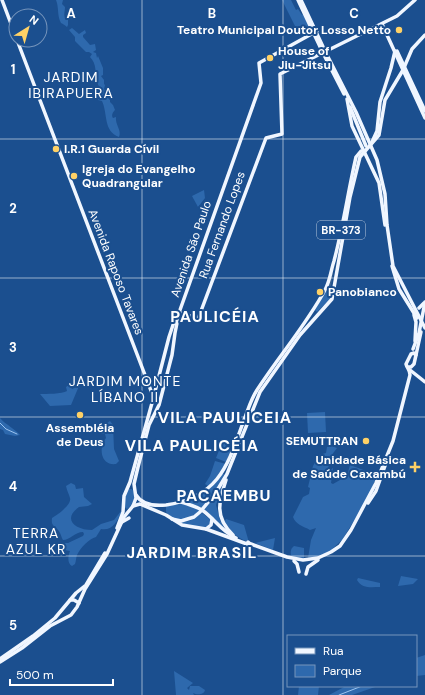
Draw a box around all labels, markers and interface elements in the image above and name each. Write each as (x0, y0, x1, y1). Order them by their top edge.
text: A (66, 5, 76, 22)
text: B (208, 5, 216, 22)
text: C (349, 5, 359, 22)
north arrow (8, 8, 48, 48)
text: N (27, 12, 41, 28)
place label: Teatro Municipal Doutor Losso Netto (177, 22, 391, 38)
marker: Teatro Municipal Doutor Losso Netto (394, 25, 404, 35)
place label: House of Jiu-Jitsu (278, 43, 331, 73)
marker: House of Jiu-Jitsu (265, 53, 275, 63)
text: 1 (11, 61, 15, 78)
district label: JARDIM IBIRAPUERA (28, 68, 114, 102)
place label: I.R.1 Guarda Cívil (64, 141, 159, 157)
marker: I.R.1 Guarda Cívil (51, 144, 61, 154)
place label: Igreja do Evangelho Quadrangular (82, 161, 196, 191)
street label: Rua Fernando Lopes (195, 169, 249, 281)
marker: Igreja do Evangelho Quadrangular (69, 171, 79, 181)
street label: Avenida São Paulo (167, 199, 215, 299)
text: 2 (9, 200, 17, 217)
street label: Avenida Raposo Tavares (85, 207, 147, 337)
road number: BR-373 (317, 221, 365, 239)
place label: Panobianco (328, 284, 397, 300)
marker: Panobianco (315, 287, 325, 297)
district label: PAULICÉIA (170, 306, 260, 327)
text: 3 (9, 339, 17, 356)
district label: JARDIM MONTE LÍBANO II (69, 372, 181, 406)
district label: VILA PAULICEIA (158, 407, 292, 428)
marker: Assembléia de Deus (75, 410, 85, 420)
place label: Assembléia de Deus (46, 420, 114, 450)
place label: SEMUTTRAN (286, 433, 358, 449)
district label: VILA PAULICÉIA (125, 435, 259, 456)
marker: SEMUTTRAN (361, 436, 371, 446)
place label: Unidade Básica de Saúde Caxambú (292, 452, 406, 482)
marker: Unidade Básica de Saúde Caxambú (409, 461, 421, 473)
text: 4 (9, 478, 17, 495)
district label: PACAEMBU (176, 485, 272, 506)
district label: TERRA AZUL KR (6, 524, 66, 558)
district label: JARDIM BRASIL (127, 542, 257, 563)
text: 5 (9, 617, 17, 634)
legend (287, 635, 417, 687)
text: Rua (323, 643, 344, 659)
scale bar (10, 661, 113, 687)
text: Parque (323, 663, 362, 679)
text: 500 m (16, 667, 54, 683)

